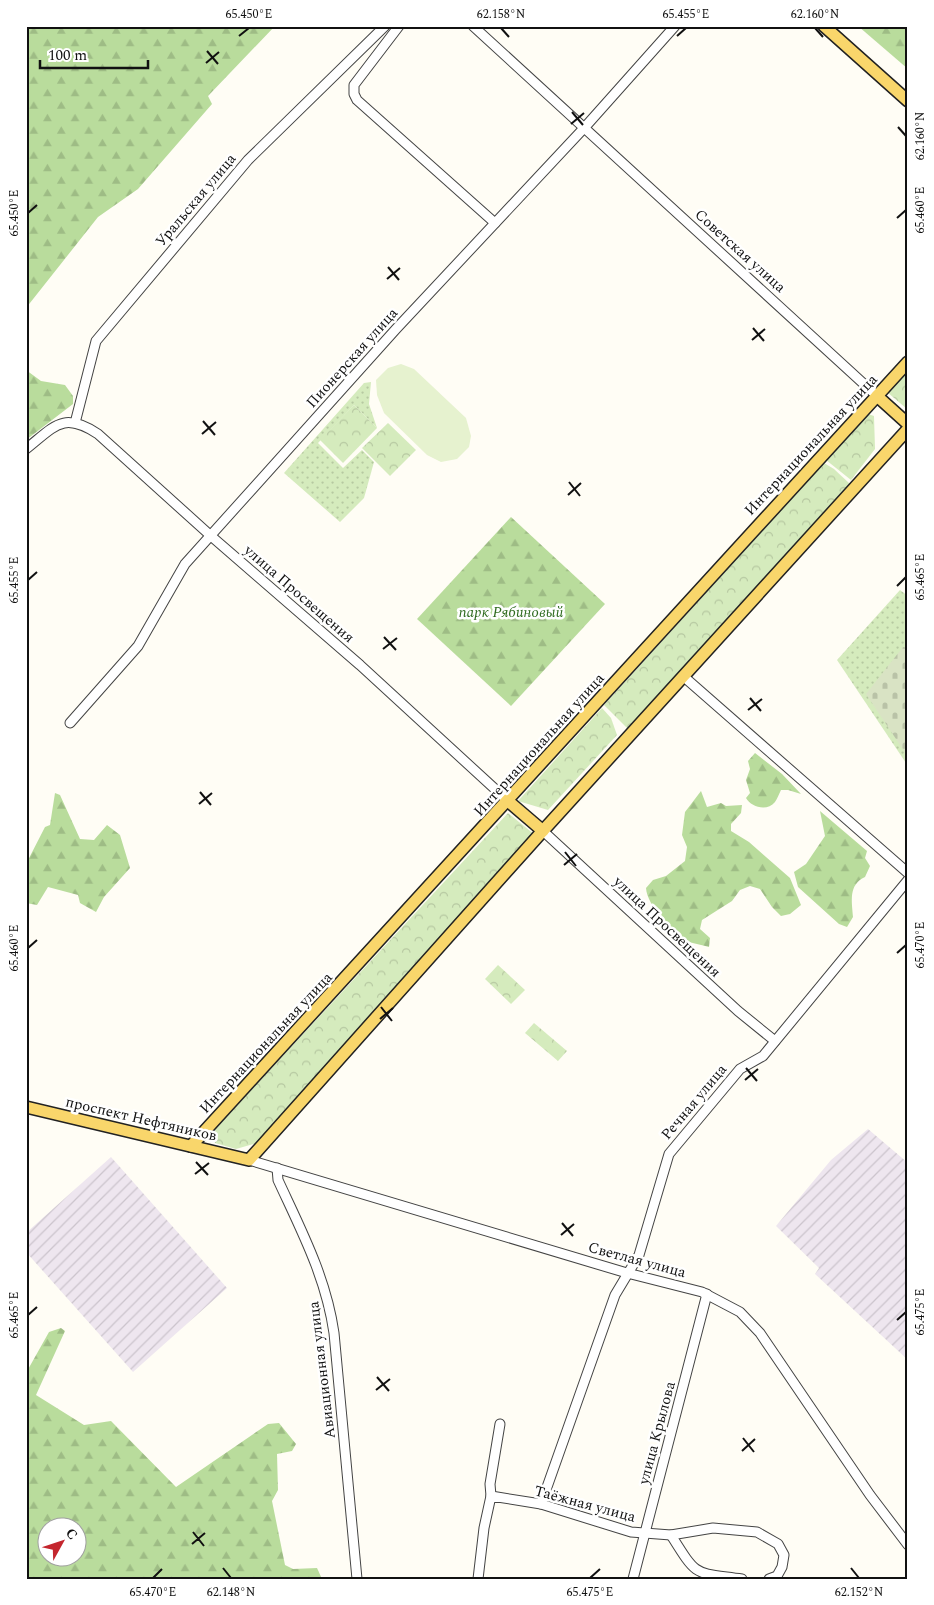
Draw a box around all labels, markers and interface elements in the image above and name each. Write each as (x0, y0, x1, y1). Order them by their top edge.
text: 65.450°E (226, 5, 272, 24)
text: 62.158°N (477, 5, 525, 24)
text: 65.455°E (663, 5, 709, 24)
text: 62.160°N (791, 5, 839, 24)
scale bar (40, 38, 148, 70)
text: 100 m (48, 44, 87, 67)
text: 62.160°N (911, 112, 930, 160)
street label: Уральская улица (150, 148, 242, 252)
text: 65.460°E (911, 187, 930, 233)
text: 65.450°E (5, 190, 24, 236)
street label: Советская улица (689, 204, 791, 299)
street label: Пионерская улица (300, 302, 404, 413)
street label: Интернациональная улица (739, 368, 884, 521)
street label: улица Просвещения (238, 539, 359, 649)
text: 65.465°E (911, 554, 930, 600)
text: 65.455°E (5, 557, 24, 603)
park label: парк Рябиновый (459, 601, 563, 624)
street label: Интернациональная улица (468, 667, 610, 822)
street label: улица Просвещения (607, 870, 726, 983)
text: 65.470°E (911, 922, 930, 968)
text: 65.460°E (5, 925, 24, 971)
street label: Интернациональная улица (194, 966, 339, 1119)
street label: Речная улица (655, 1059, 733, 1145)
street label: проспект Нефтяников (63, 1090, 219, 1148)
street label: Светлая улица (585, 1236, 689, 1284)
text: 65.475°E (911, 1289, 930, 1335)
text: 65.465°E (5, 1292, 24, 1338)
street label: Авиационная улица (302, 1299, 342, 1440)
street label: улица Крылова (632, 1378, 682, 1488)
street label: Таёжная улица (532, 1479, 639, 1529)
north arrow (38, 1518, 88, 1568)
text: С (60, 1523, 83, 1545)
text: 65.470°E (130, 1583, 176, 1602)
text: 62.148°N (207, 1583, 255, 1602)
text: 65.475°E (567, 1583, 613, 1602)
text: 62.152°N (835, 1583, 883, 1602)

